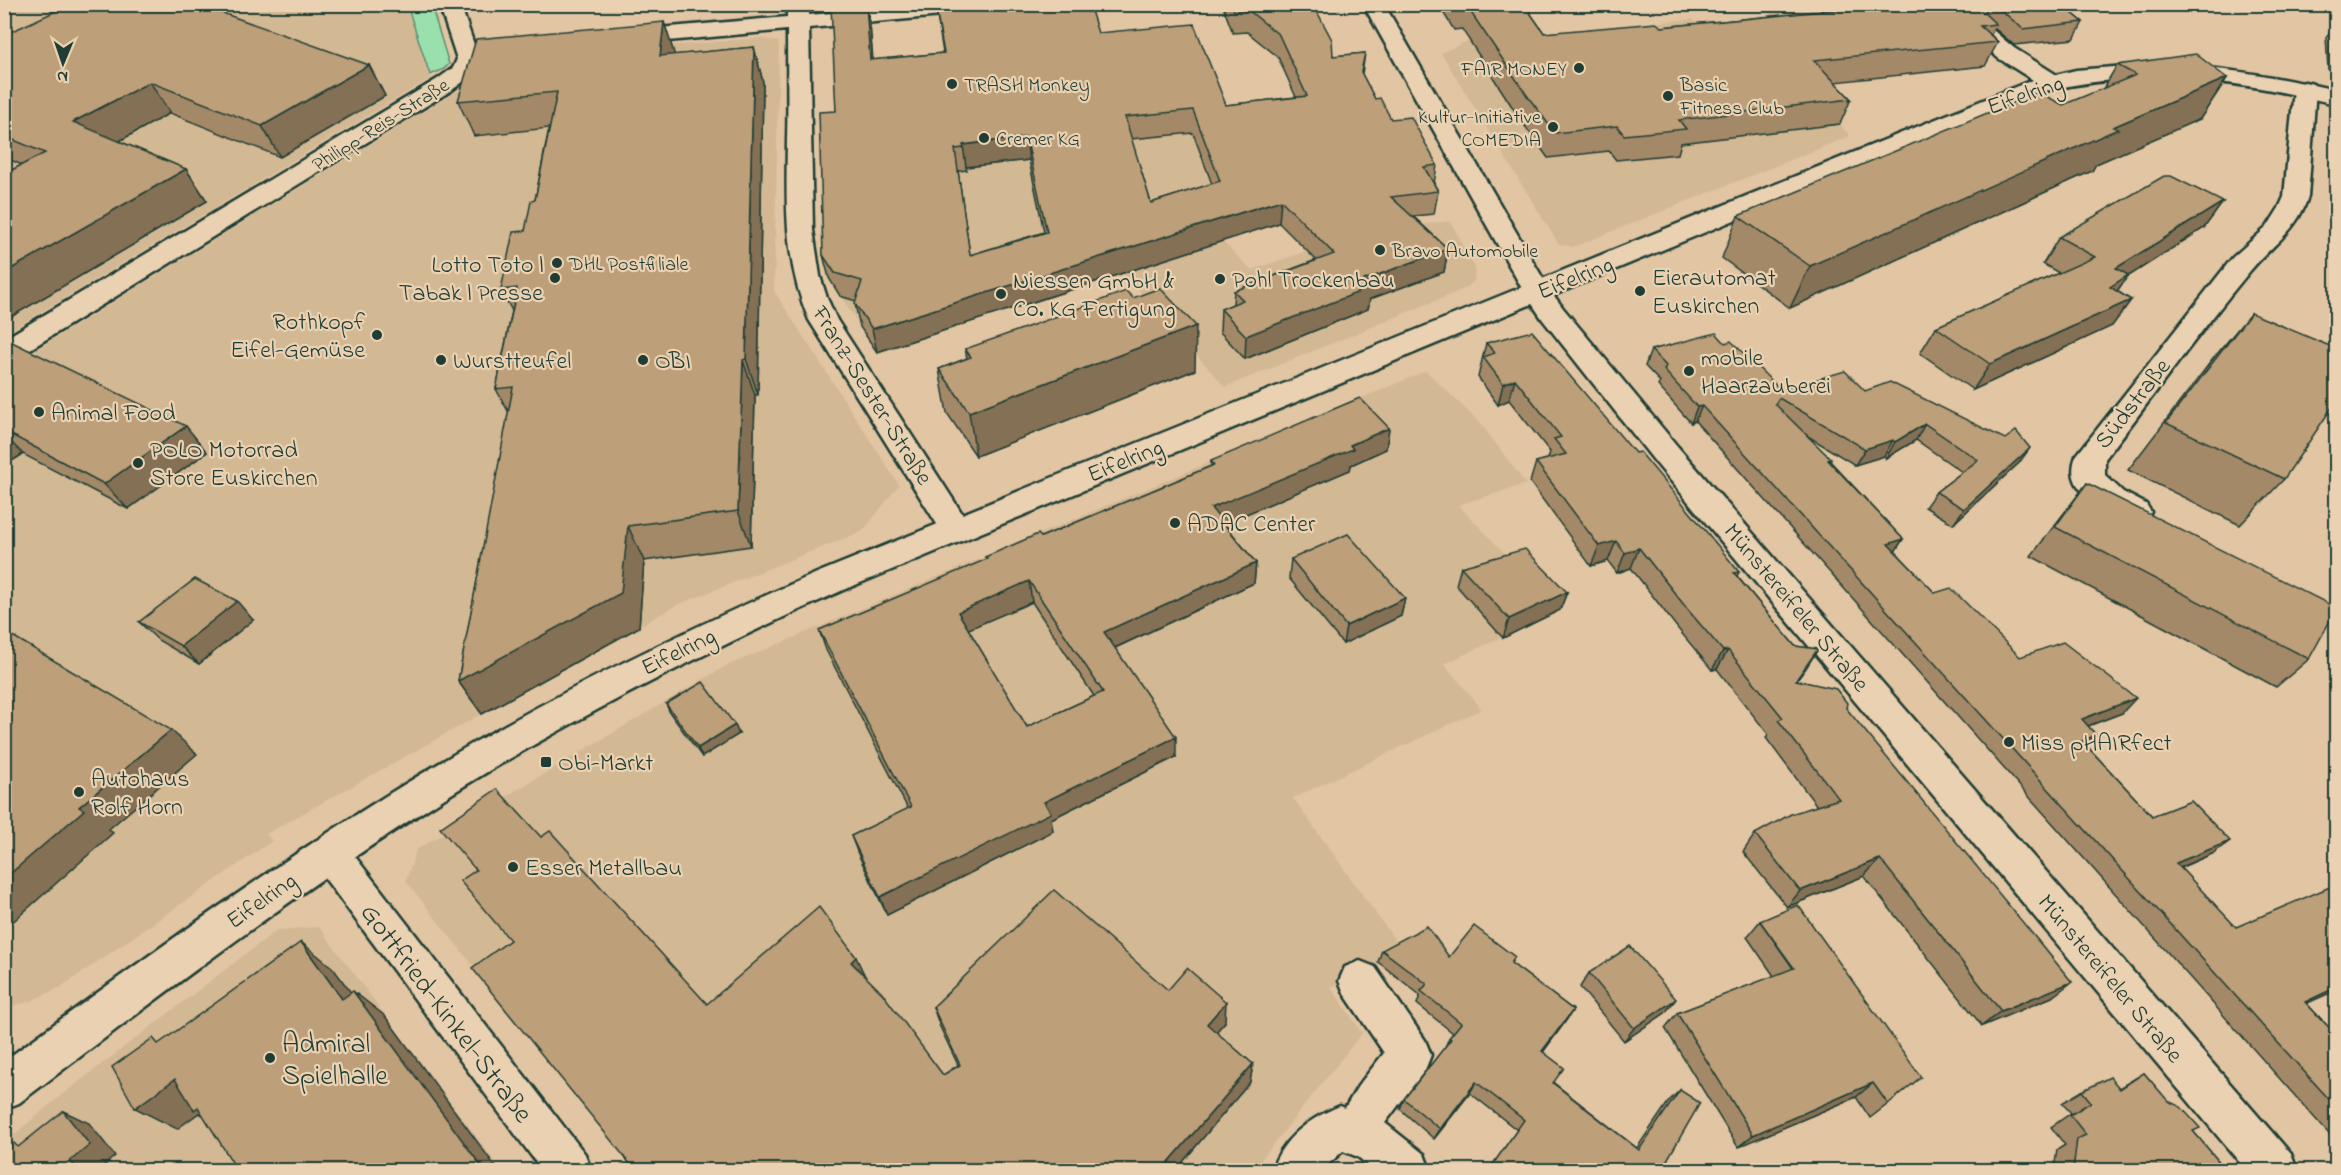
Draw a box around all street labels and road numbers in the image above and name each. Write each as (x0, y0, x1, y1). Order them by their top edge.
street label: Eifelring (1983, 67, 2069, 126)
street label: Philipp-Reis-Straße (307, 72, 456, 180)
street label: Eifelring (1533, 248, 1619, 310)
street label: Franz-Sester-Straße (801, 299, 940, 493)
street label: Südstraße (2087, 352, 2181, 457)
street label: Eifelring (1083, 431, 1169, 493)
street label: Münstereifeler Straße (1714, 517, 1876, 701)
street label: Eifelring (636, 620, 722, 686)
street label: Eifelring (220, 865, 305, 939)
street label: Münstereifeler Straße (2028, 888, 2190, 1072)
street label: Gottfried-Kinkel-Straße (349, 895, 542, 1133)

